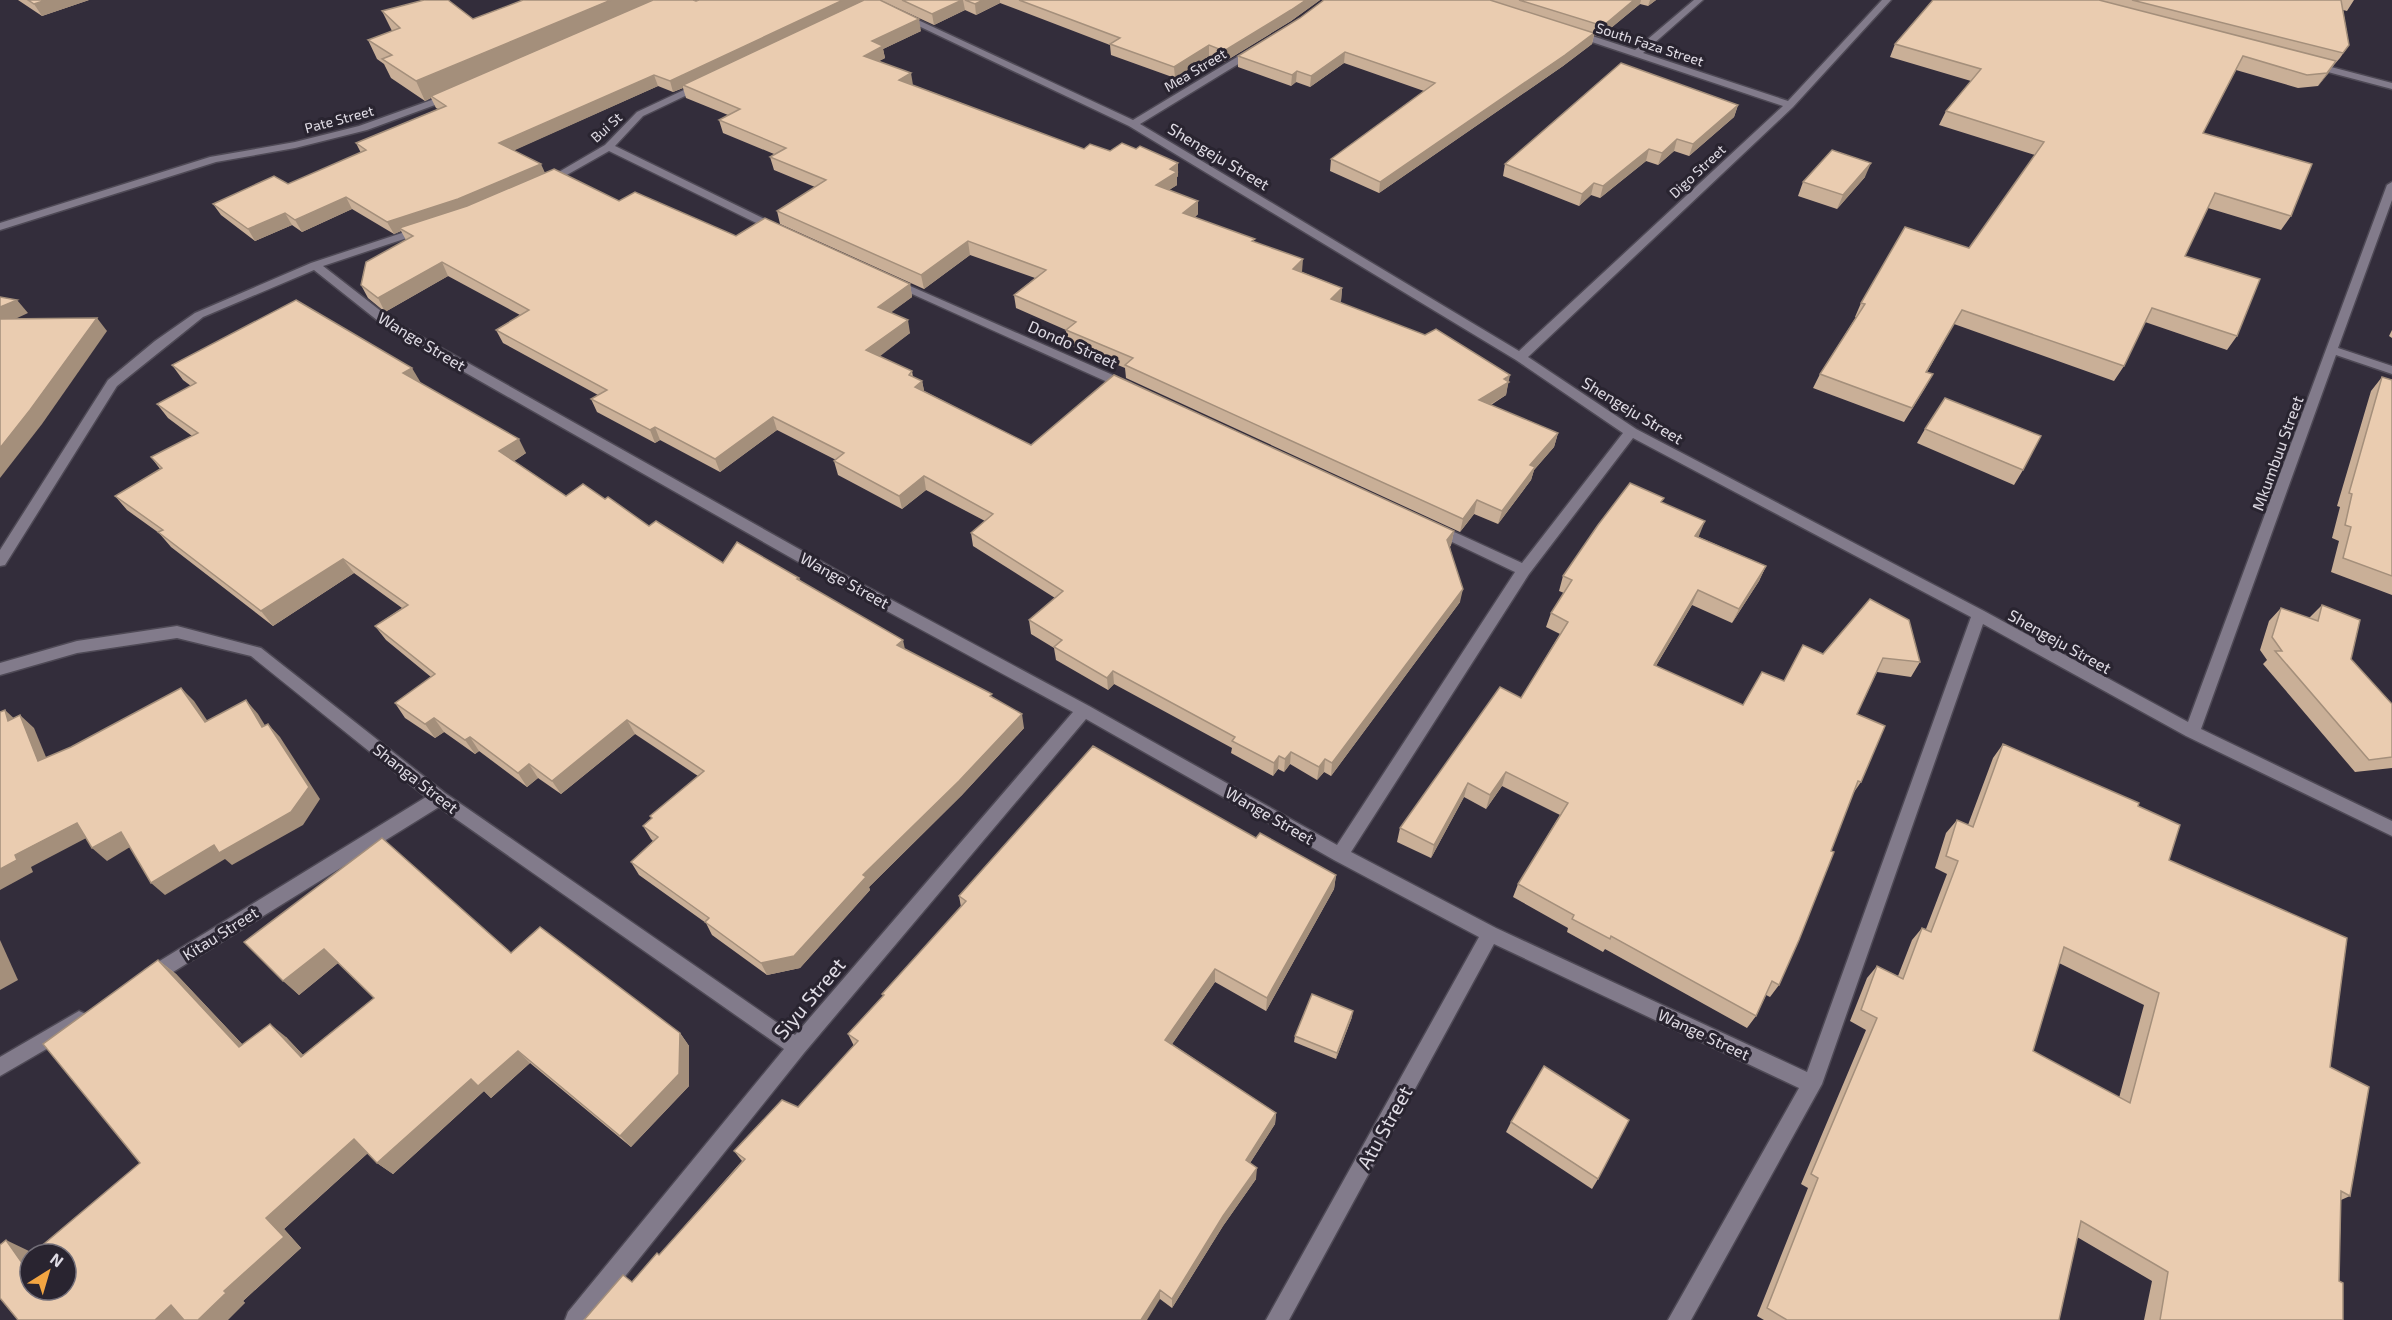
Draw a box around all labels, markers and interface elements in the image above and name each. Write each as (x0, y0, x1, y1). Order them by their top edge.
street label: South Faza Street (1594, 19, 1706, 69)
street label: Mea Street (1161, 45, 1229, 95)
street label: Pate Street (303, 102, 375, 136)
street label: Bui St (587, 109, 625, 145)
street label: Shengeju Street (1164, 118, 1273, 195)
street label: Digo Street (1665, 141, 1729, 201)
street label: Wange Street (375, 307, 469, 375)
street label: Dondo Street (1026, 316, 1120, 372)
street label: Shengeju Street (1578, 372, 1687, 449)
street label: Mkumbuu Street (2247, 393, 2307, 513)
street label: Wange Street (797, 548, 893, 612)
street label: Shengeju Street (2005, 605, 2115, 678)
street label: Shanga Street (370, 739, 462, 817)
street label: Wange Street (1223, 782, 1317, 848)
street label: Kitau Street (179, 902, 261, 964)
street label: Siyu Street (768, 952, 850, 1043)
street label: Wange Street (1655, 1005, 1753, 1063)
street label: Atu Street (1351, 1081, 1417, 1173)
north arrow (18, 1242, 78, 1302)
text: N (47, 1249, 68, 1271)

